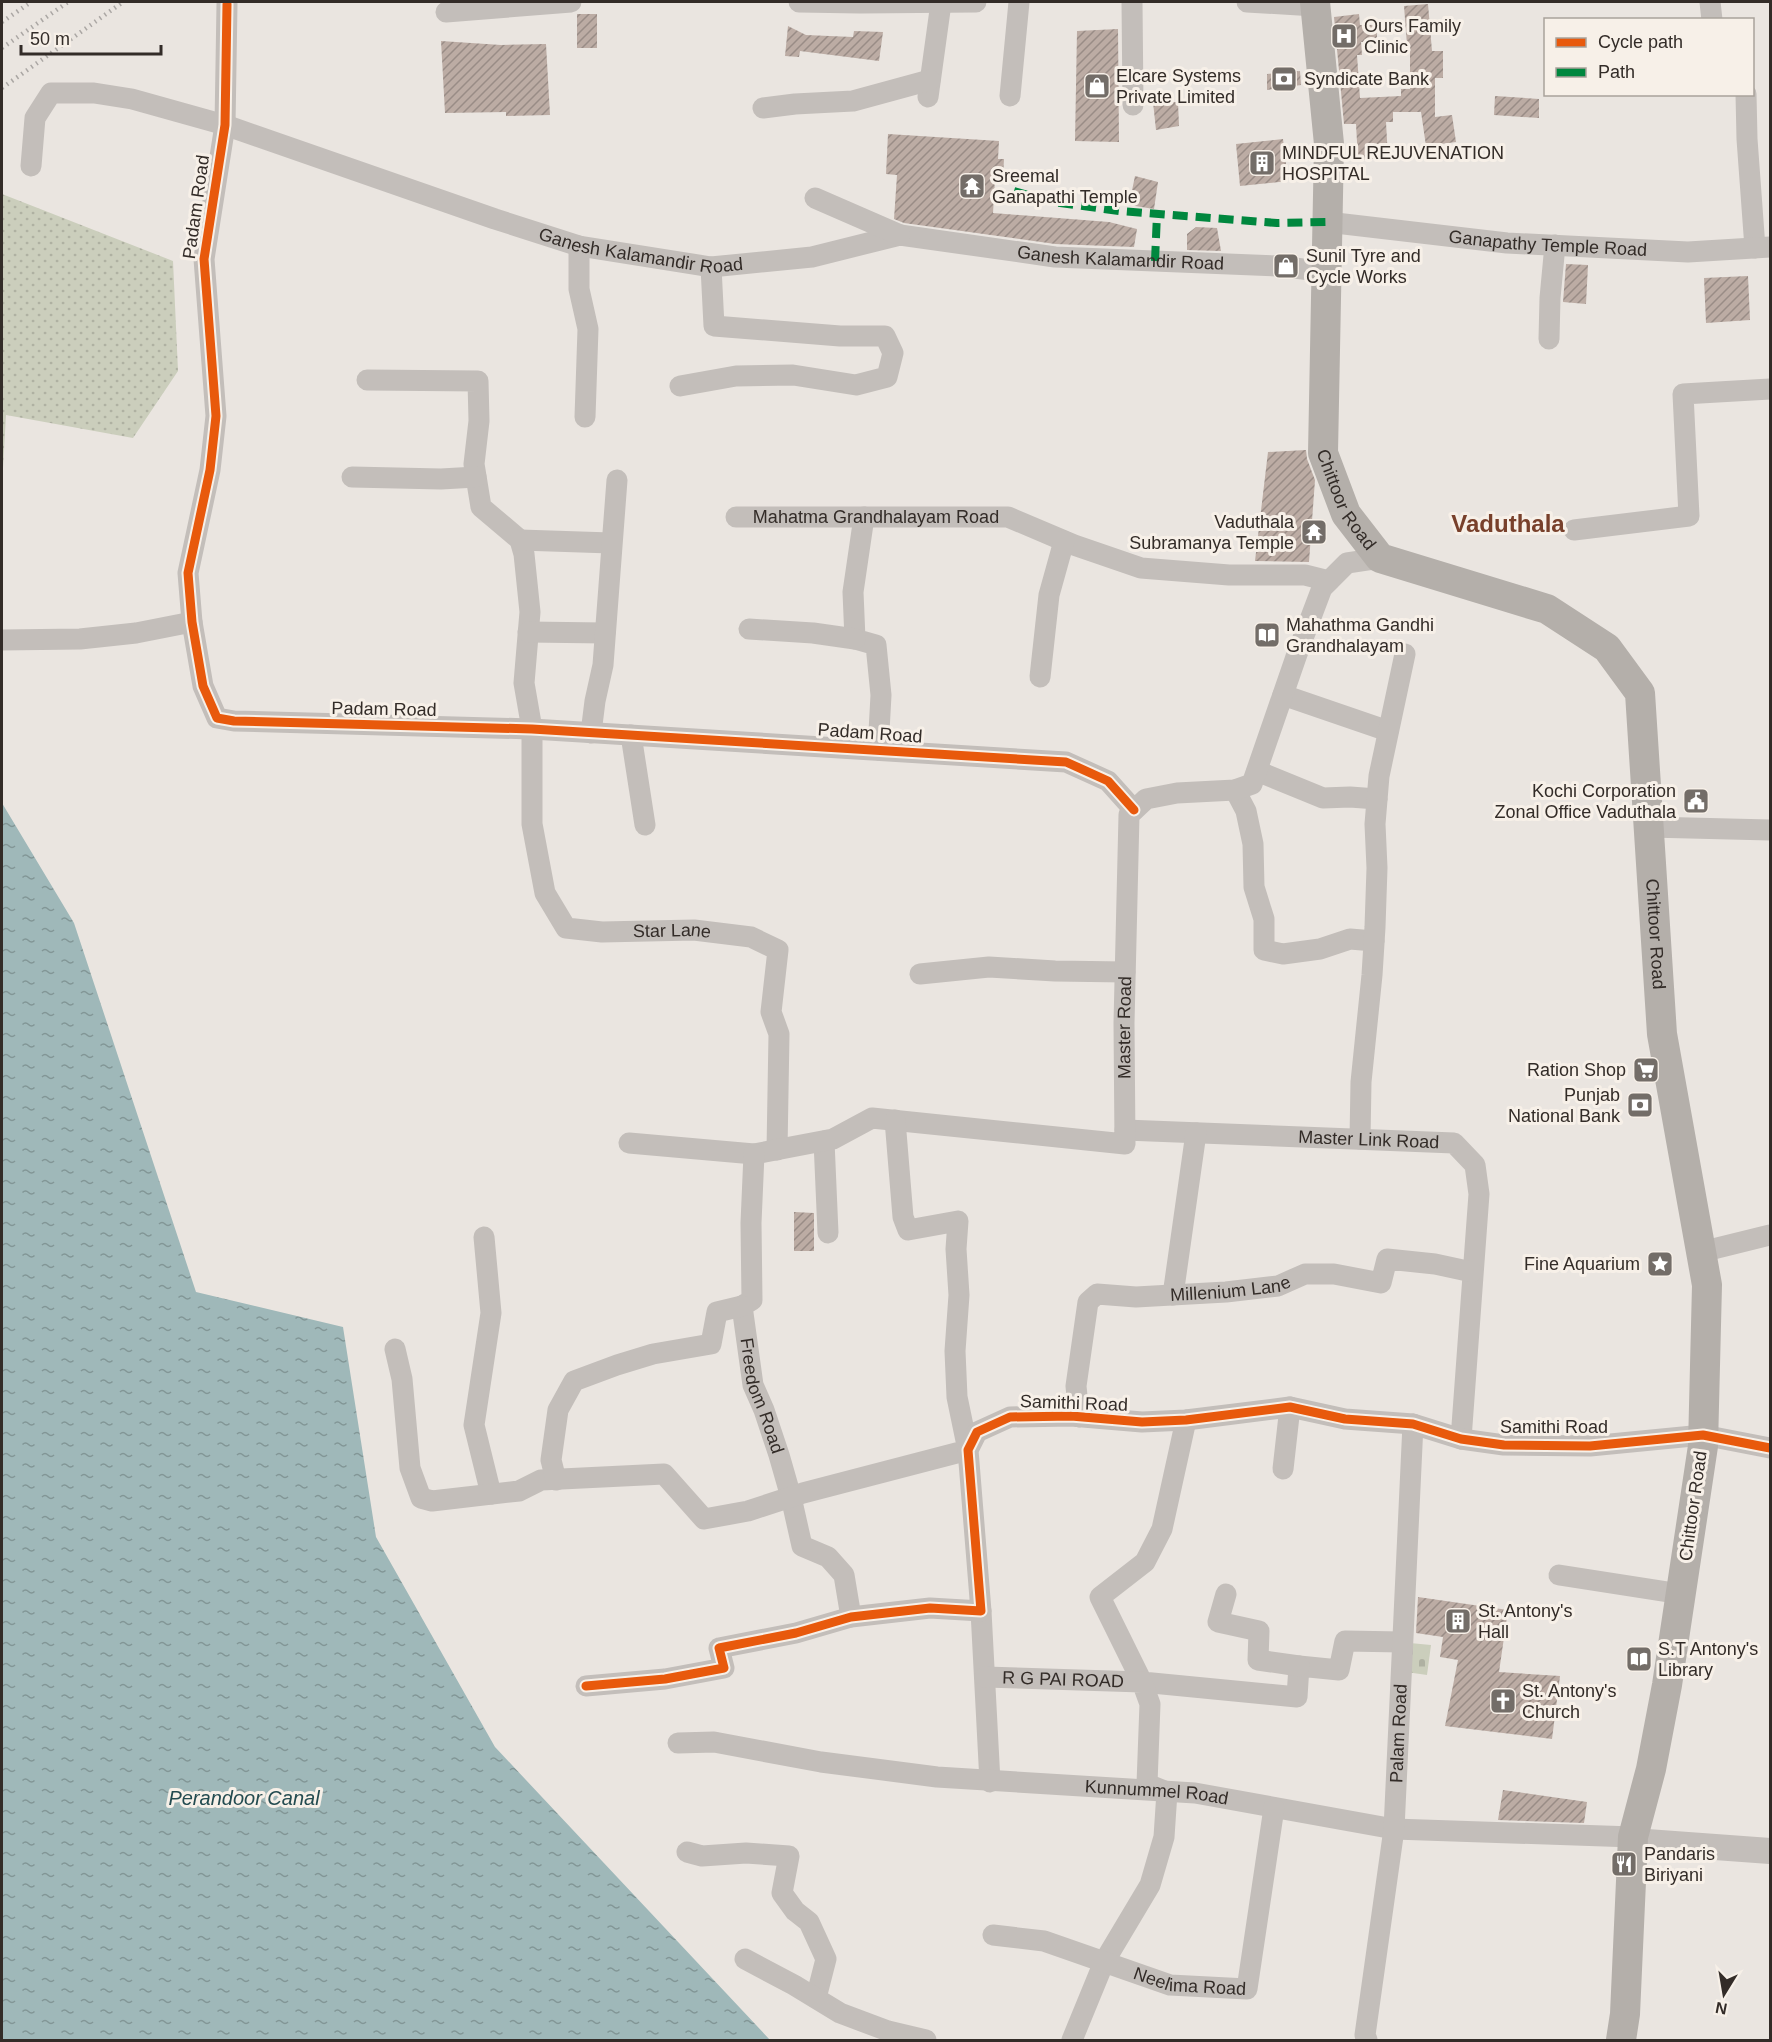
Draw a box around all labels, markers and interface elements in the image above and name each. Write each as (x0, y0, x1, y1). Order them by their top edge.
place label: Ours Family Clinic (1364, 16, 1461, 57)
scale bar (21, 18, 160, 56)
legend (1544, 18, 1754, 96)
hospital icon: Ours Family Clinic (1329, 21, 1359, 51)
text: 50 m (30, 29, 70, 49)
text: Cycle path (1598, 32, 1683, 52)
text: Path (1598, 62, 1635, 82)
bank icon: Syndicate Bank (1269, 64, 1299, 94)
place label: Elcare Systems Private Limited (1116, 66, 1241, 107)
place label: Syndicate Bank (1304, 69, 1430, 89)
shop icon: Elcare Systems Private Limited (1082, 71, 1112, 101)
place label: MINDFUL REJUVENATION HOSPITAL (1282, 143, 1504, 184)
building icon: MINDFUL REJUVENATION HOSPITAL (1247, 148, 1277, 178)
street label: Padam Road (179, 154, 213, 260)
place label: Sreemal Ganapathi Temple (992, 166, 1138, 207)
temple icon: Sreemal Ganapathi Temple (957, 171, 987, 201)
street label: Ganesh Kalamandir Road (536, 224, 744, 277)
street label: Ganapathy Temple Road (1448, 226, 1648, 260)
street label: Ganesh Kalamandir Road (1016, 242, 1224, 274)
place label: Sunil Tyre and Cycle Works (1306, 246, 1421, 287)
shop icon: Sunil Tyre and Cycle Works (1271, 251, 1301, 281)
street label: Chittoor Road (1312, 446, 1380, 554)
street label: Mahatma Grandhalayam Road (753, 507, 999, 527)
district label: Vaduthala (1451, 510, 1565, 537)
place label: Vaduthala Subramanya Temple (1129, 512, 1295, 553)
temple icon: Vaduthala Subramanya Temple (1299, 517, 1329, 547)
place label: Mahathma Gandhi Grandhalayam (1286, 615, 1434, 656)
library icon: Mahathma Gandhi Grandhalayam (1252, 620, 1282, 650)
street label: Padam Road (331, 698, 437, 720)
street label: Padam Road (817, 719, 923, 747)
place label: Kochi Corporation Zonal Office Vaduthala (1495, 781, 1677, 822)
public building icon: Kochi Corporation Zonal Office Vaduthala (1681, 786, 1711, 816)
street label: Chittoor Road (1642, 878, 1669, 990)
street label: Star Lane (633, 920, 712, 942)
street label: Master Road (1114, 976, 1135, 1079)
supermarket icon: Ration Shop (1631, 1055, 1661, 1085)
place label: Ration Shop (1527, 1060, 1626, 1080)
place label: Punjab National Bank (1508, 1085, 1621, 1126)
bank icon: Punjab National Bank (1625, 1090, 1655, 1120)
street label: Master Link Road (1298, 1127, 1440, 1152)
place icon: Fine Aquarium (1645, 1249, 1675, 1279)
place label: Fine Aquarium (1524, 1254, 1640, 1274)
street label: Millenium Lane (1170, 1272, 1294, 1305)
street label: Freedom Road (737, 1337, 788, 1456)
street label: Samithi Road (1020, 1391, 1128, 1415)
street label: Samithi Road (1500, 1417, 1608, 1437)
street label: Chittoor Road (1675, 1450, 1711, 1562)
place label: St. Antony's Hall (1478, 1601, 1573, 1642)
building icon: St. Antony's Hall (1443, 1606, 1473, 1636)
place label: S.T Antony's Library (1658, 1639, 1758, 1680)
library icon: S.T Antony's Library (1624, 1644, 1654, 1674)
street label: R G PAI ROAD (1002, 1668, 1124, 1691)
place label: St. Antony's Church (1522, 1681, 1617, 1722)
street label: Palam Road (1386, 1684, 1411, 1783)
church icon: St. Antony's Church (1488, 1686, 1518, 1716)
street label: Kunnummel Road (1084, 1776, 1230, 1809)
water label: Perandoor Canal (168, 1787, 320, 1809)
place label: Pandaris Biriyani (1644, 1844, 1715, 1885)
restaurant icon: Pandaris Biriyani (1609, 1849, 1639, 1879)
street label: Neelima Road (1131, 1963, 1247, 1999)
north arrow (1694, 1964, 1754, 2024)
text: N (1714, 1999, 1729, 2018)

